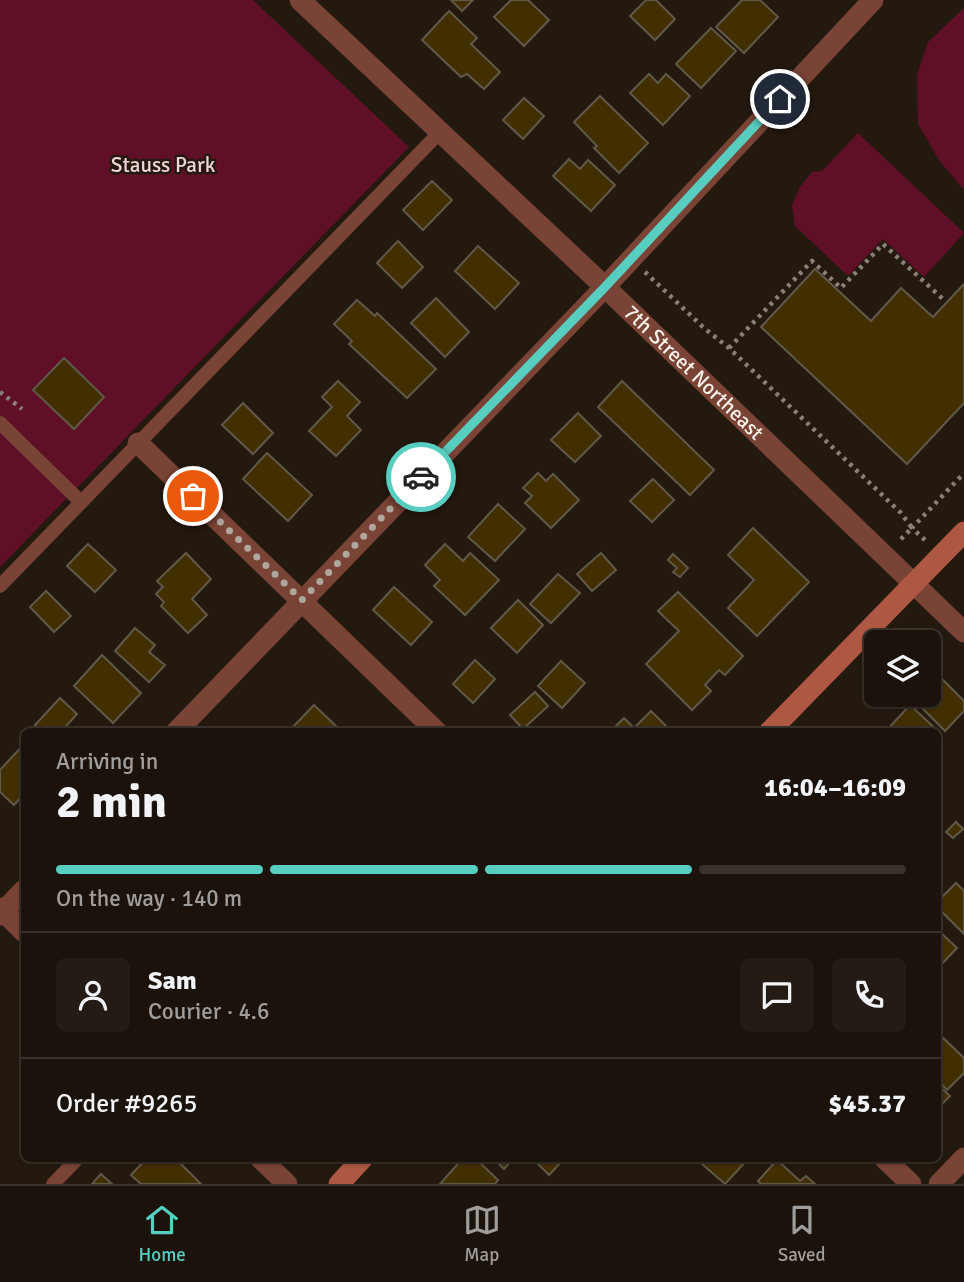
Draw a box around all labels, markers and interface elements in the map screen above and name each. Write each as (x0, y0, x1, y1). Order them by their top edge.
pin (750, 69, 810, 129)
icon: home (761, 80, 799, 118)
park label: Stauss Park (111, 152, 216, 178)
street label: 7th Street Northeast (618, 299, 769, 446)
courier (386, 442, 456, 512)
icon: car (402, 458, 440, 496)
pin (163, 466, 223, 526)
icon: bag (174, 477, 212, 515)
map controls (864, 630, 941, 707)
button: layers (864, 630, 941, 707)
text: Arriving in (56, 747, 158, 776)
text: 16:04–16:09 (764, 772, 906, 804)
text: 2 min (56, 774, 167, 830)
text: On the way · 140 m (56, 884, 242, 913)
button: person (56, 958, 130, 1032)
button: chat (740, 958, 814, 1032)
button: phone (832, 958, 906, 1032)
text: Sam (148, 965, 197, 997)
text: Courier · 4.6 (148, 997, 269, 1026)
text: Order #9265 (56, 1088, 197, 1120)
text: $45.37 (828, 1088, 906, 1120)
tab: Home (138, 1201, 186, 1267)
tab: Map (463, 1201, 501, 1267)
tab: Saved (778, 1201, 826, 1267)

